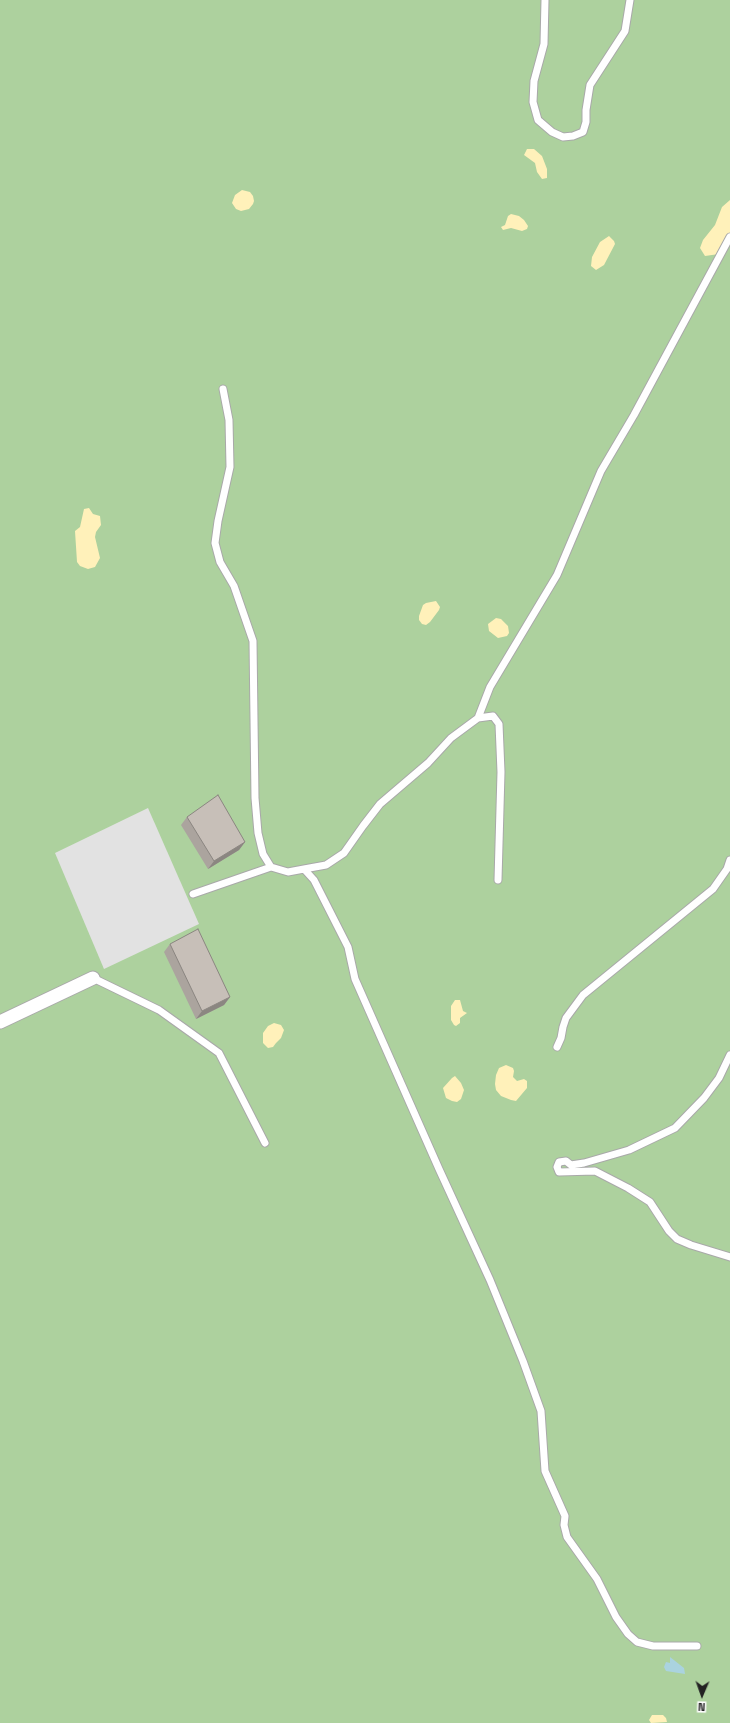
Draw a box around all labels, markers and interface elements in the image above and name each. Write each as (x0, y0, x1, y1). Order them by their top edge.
north arrow (682, 1675, 722, 1715)
text: N (698, 1700, 706, 1714)

